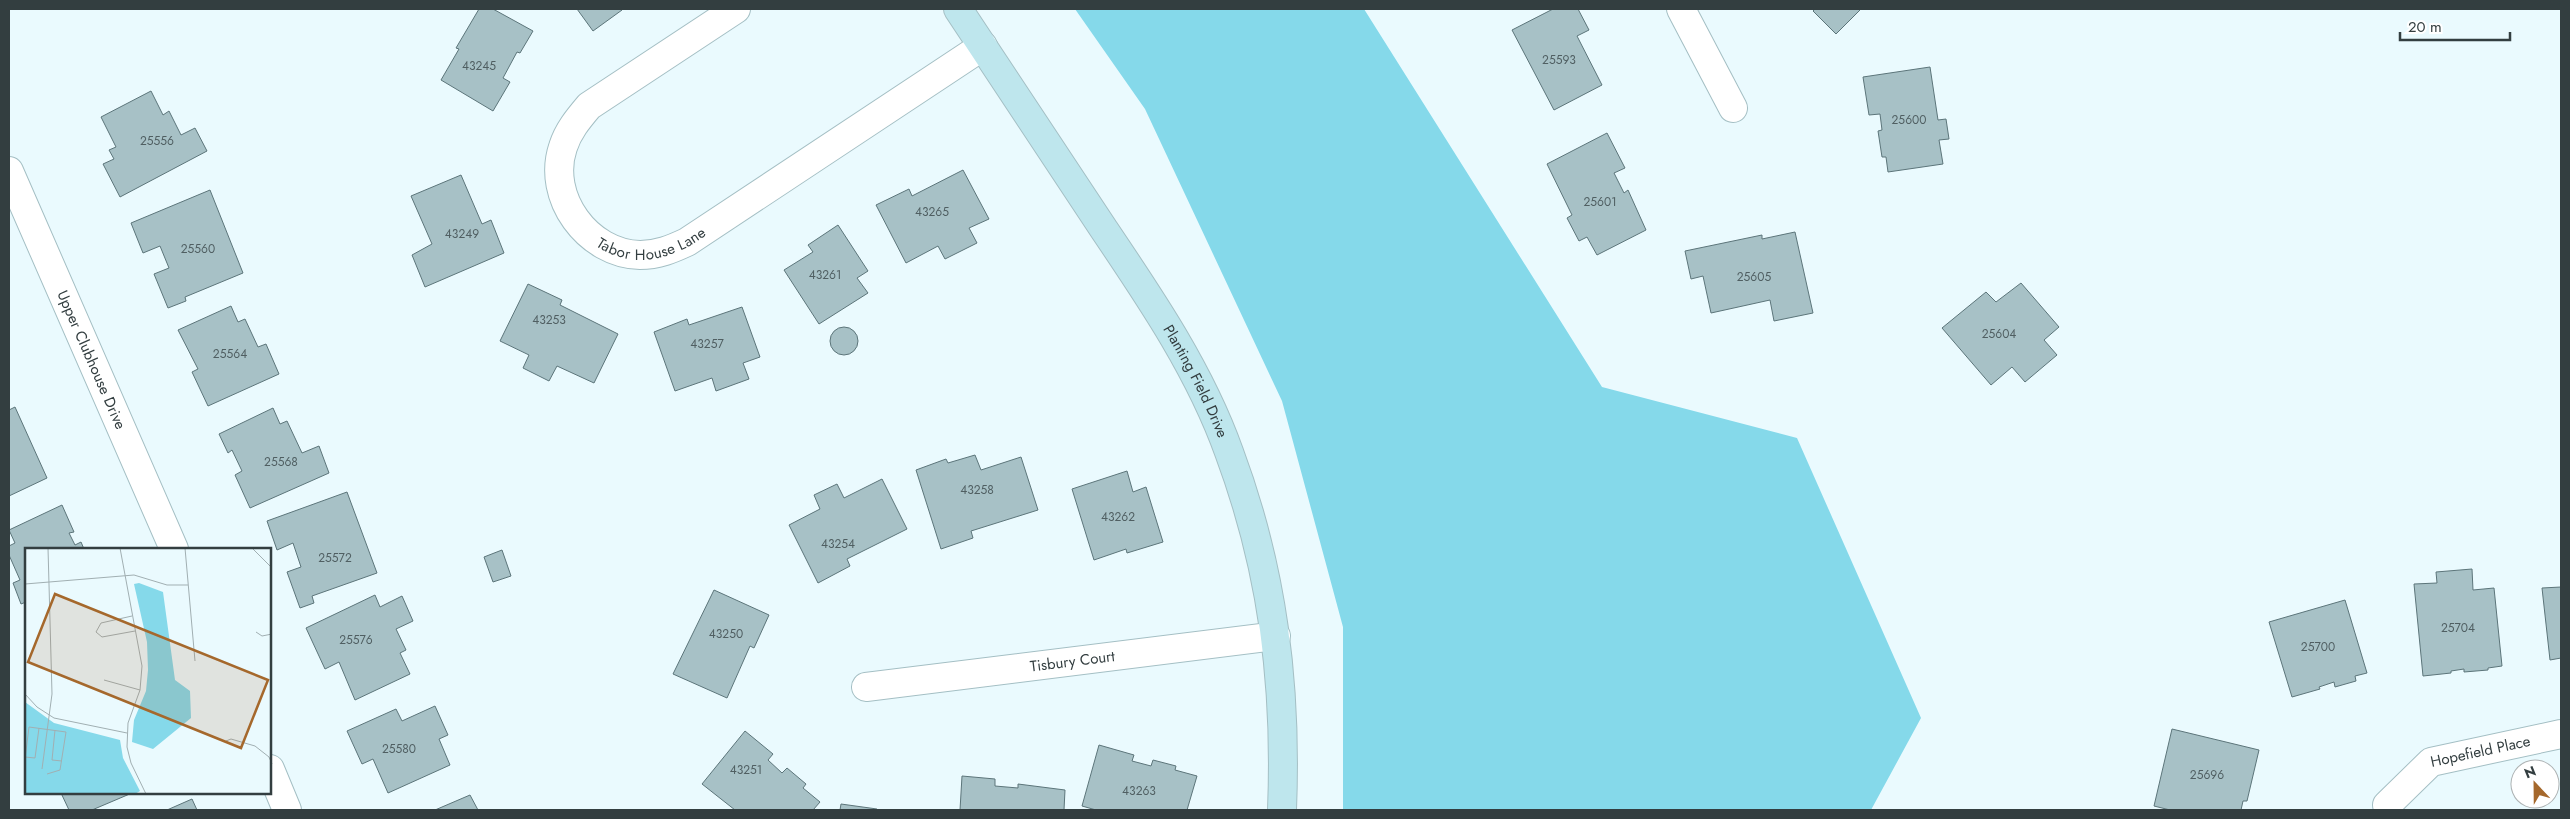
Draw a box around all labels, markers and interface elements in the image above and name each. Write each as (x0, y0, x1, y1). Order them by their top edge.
scale bar (2400, 10, 2510, 42)
text: 20 m (2408, 16, 2442, 38)
house number: 25593 (1542, 51, 1576, 69)
house number: 43245 (462, 57, 496, 75)
house number: 25600 (1892, 111, 1926, 129)
house number: 25556 (140, 132, 174, 150)
house number: 25601 (1583, 193, 1617, 211)
house number: 43265 (915, 203, 949, 221)
street label: Tabor House Lane (592, 221, 710, 266)
house number: 43249 (445, 225, 479, 243)
house number: 25560 (181, 240, 215, 258)
house number: 43261 (809, 266, 841, 284)
house number: 25605 (1737, 268, 1771, 286)
street label: Upper Clubhouse Drive (51, 287, 132, 433)
house number: 43253 (532, 311, 566, 329)
street label: Planting Field Drive (1158, 320, 1234, 441)
house number: 25604 (1982, 325, 2016, 343)
house number: 43257 (690, 335, 724, 353)
house number: 25564 (213, 345, 247, 363)
house number: 25568 (264, 453, 298, 471)
house number: 43258 (960, 481, 994, 499)
house number: 43262 (1101, 508, 1135, 526)
house number: 43254 (821, 535, 855, 553)
inset map (25, 548, 271, 794)
house number: 25572 (318, 549, 352, 567)
house number: 25704 (2441, 619, 2475, 637)
house number: 43250 (709, 625, 743, 643)
house number: 25576 (339, 631, 373, 649)
house number: 25700 (2301, 638, 2335, 656)
street label: Tisbury Court (1029, 645, 1116, 678)
street label: Hopefield Place (2428, 730, 2533, 773)
house number: 25580 (382, 740, 416, 758)
north arrow (2510, 759, 2560, 809)
house number: 43251 (730, 761, 762, 779)
text: N (2521, 761, 2539, 783)
house number: 25696 (2190, 766, 2224, 784)
house number: 43263 (1122, 782, 1156, 800)

